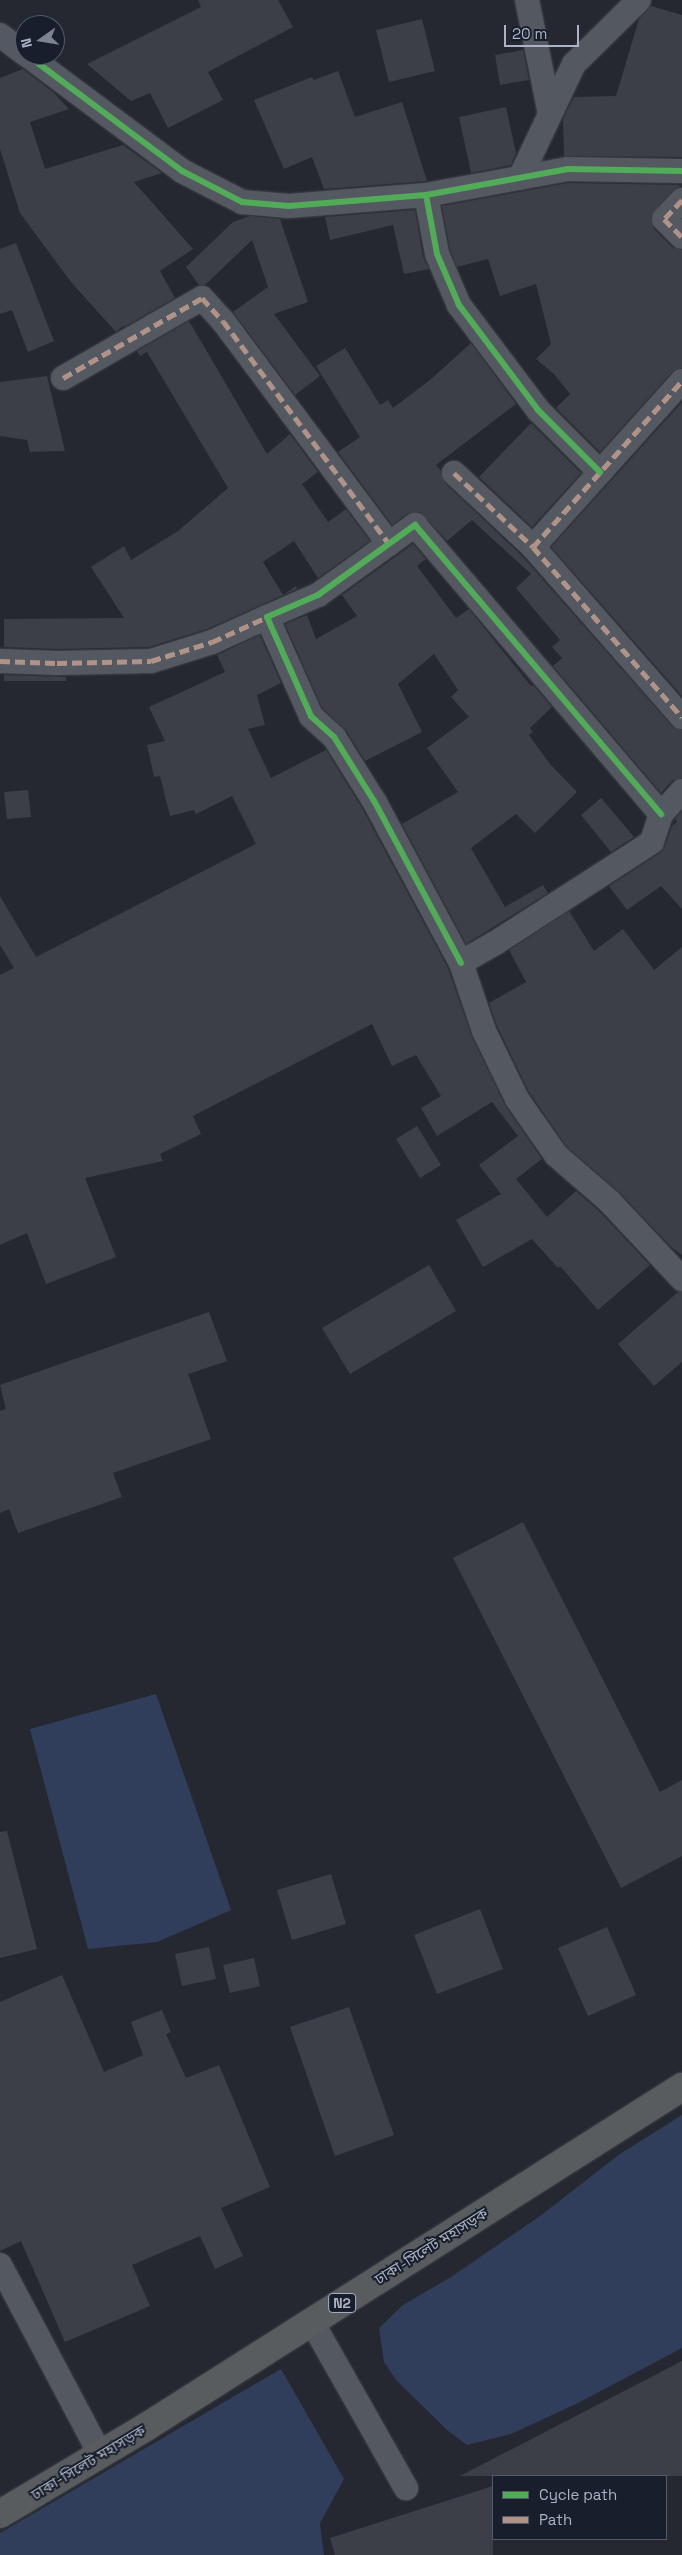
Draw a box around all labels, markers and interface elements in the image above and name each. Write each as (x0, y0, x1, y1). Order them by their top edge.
north arrow (15, 15, 65, 65)
scale bar (507, 15, 582, 47)
text: 20 m (512, 24, 547, 43)
text: N (17, 37, 36, 50)
street label: ঢাকা-সিলেট মহাসড়ক (371, 2204, 491, 2288)
road number: N2 (327, 2292, 357, 2314)
street label: ঢাকা-সিলেট মহাসড়ক (28, 2421, 148, 2503)
legend (492, 2475, 667, 2540)
text: Cycle path (539, 2485, 617, 2504)
text: Path (539, 2510, 572, 2529)

